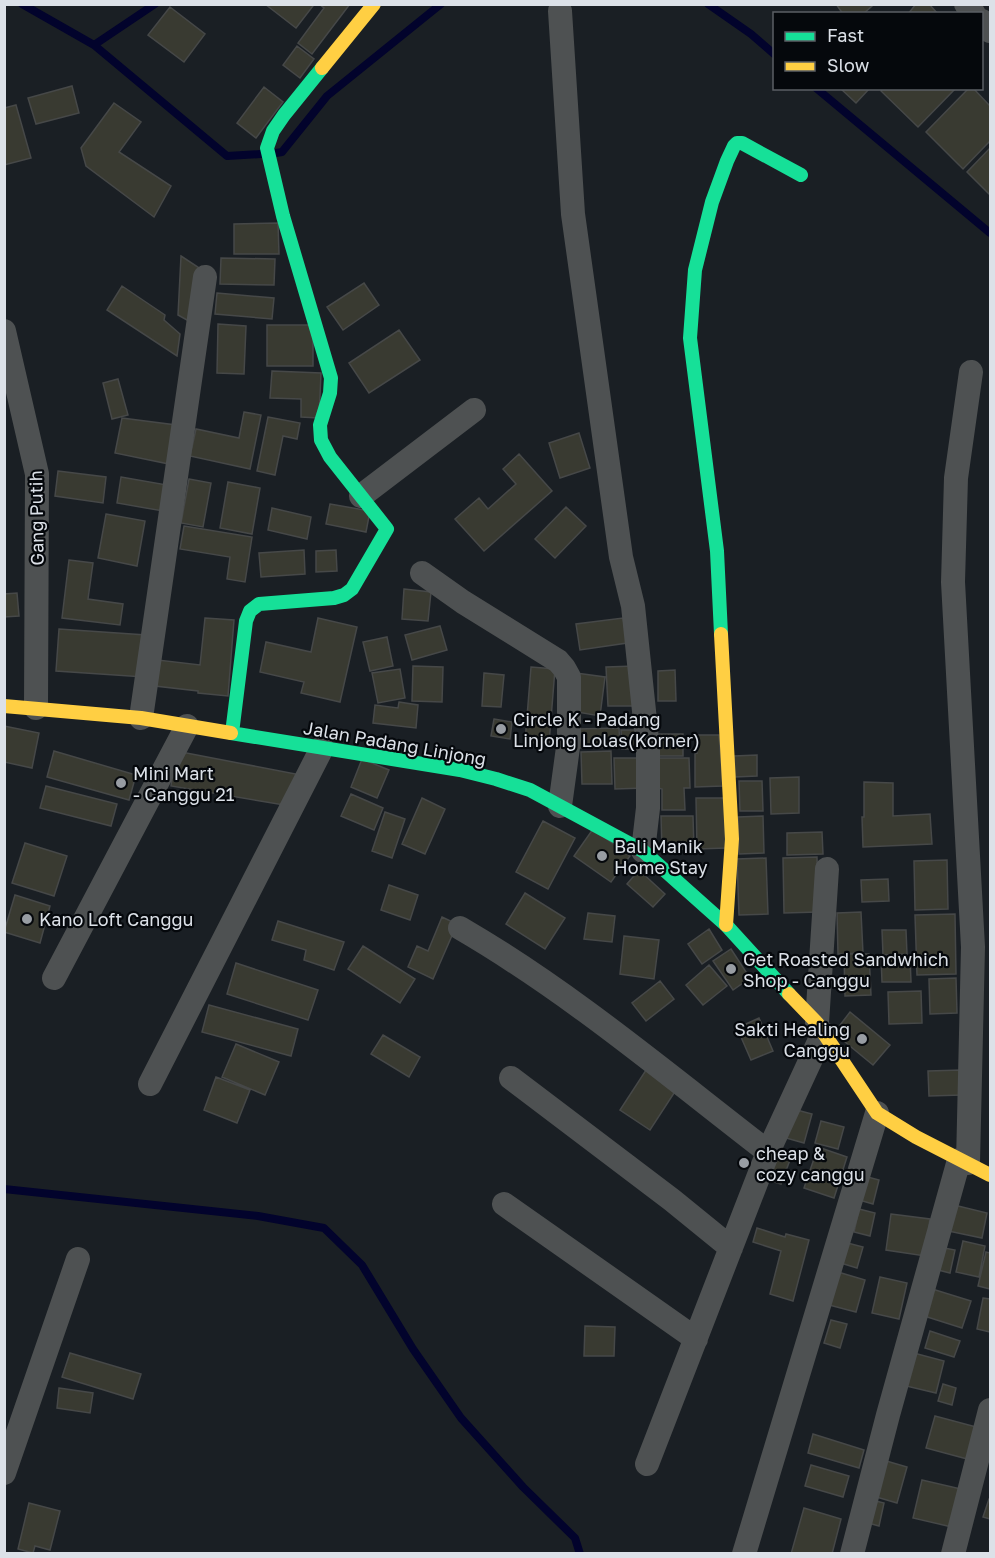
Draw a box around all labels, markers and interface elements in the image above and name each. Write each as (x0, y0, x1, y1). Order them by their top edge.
legend (773, 12, 983, 90)
text: Fast (827, 24, 864, 46)
text: Slow (827, 54, 870, 76)
street label: Gang Putih (24, 470, 48, 566)
place label: Circle K - Padang Linjong Lolas(Korner) (513, 708, 700, 751)
street label: Jalan Padang Linjong (302, 716, 488, 770)
marker: Circle K - Padang Linjong Lolas(Korner) (494, 722, 508, 736)
place label: Mini Mart - Canggu 21 (133, 762, 235, 805)
marker: Mini Mart - Canggu 21 (114, 776, 128, 790)
place label: Bali Manik Home Stay (614, 835, 708, 878)
marker: Bali Manik Home Stay (595, 849, 609, 863)
place label: Kano Loft Canggu (39, 908, 193, 930)
marker: Kano Loft Canggu (20, 912, 34, 926)
place label: Get Roasted Sandwhich Shop - Canggu (743, 948, 949, 991)
marker: Get Roasted Sandwhich Shop - Canggu (724, 962, 738, 976)
place label: Sakti Healing Canggu (734, 1018, 850, 1061)
marker: Sakti Healing Canggu (855, 1032, 869, 1046)
place label: cheap & cozy canggu (756, 1142, 865, 1185)
marker: cheap & cozy canggu (737, 1156, 751, 1170)

